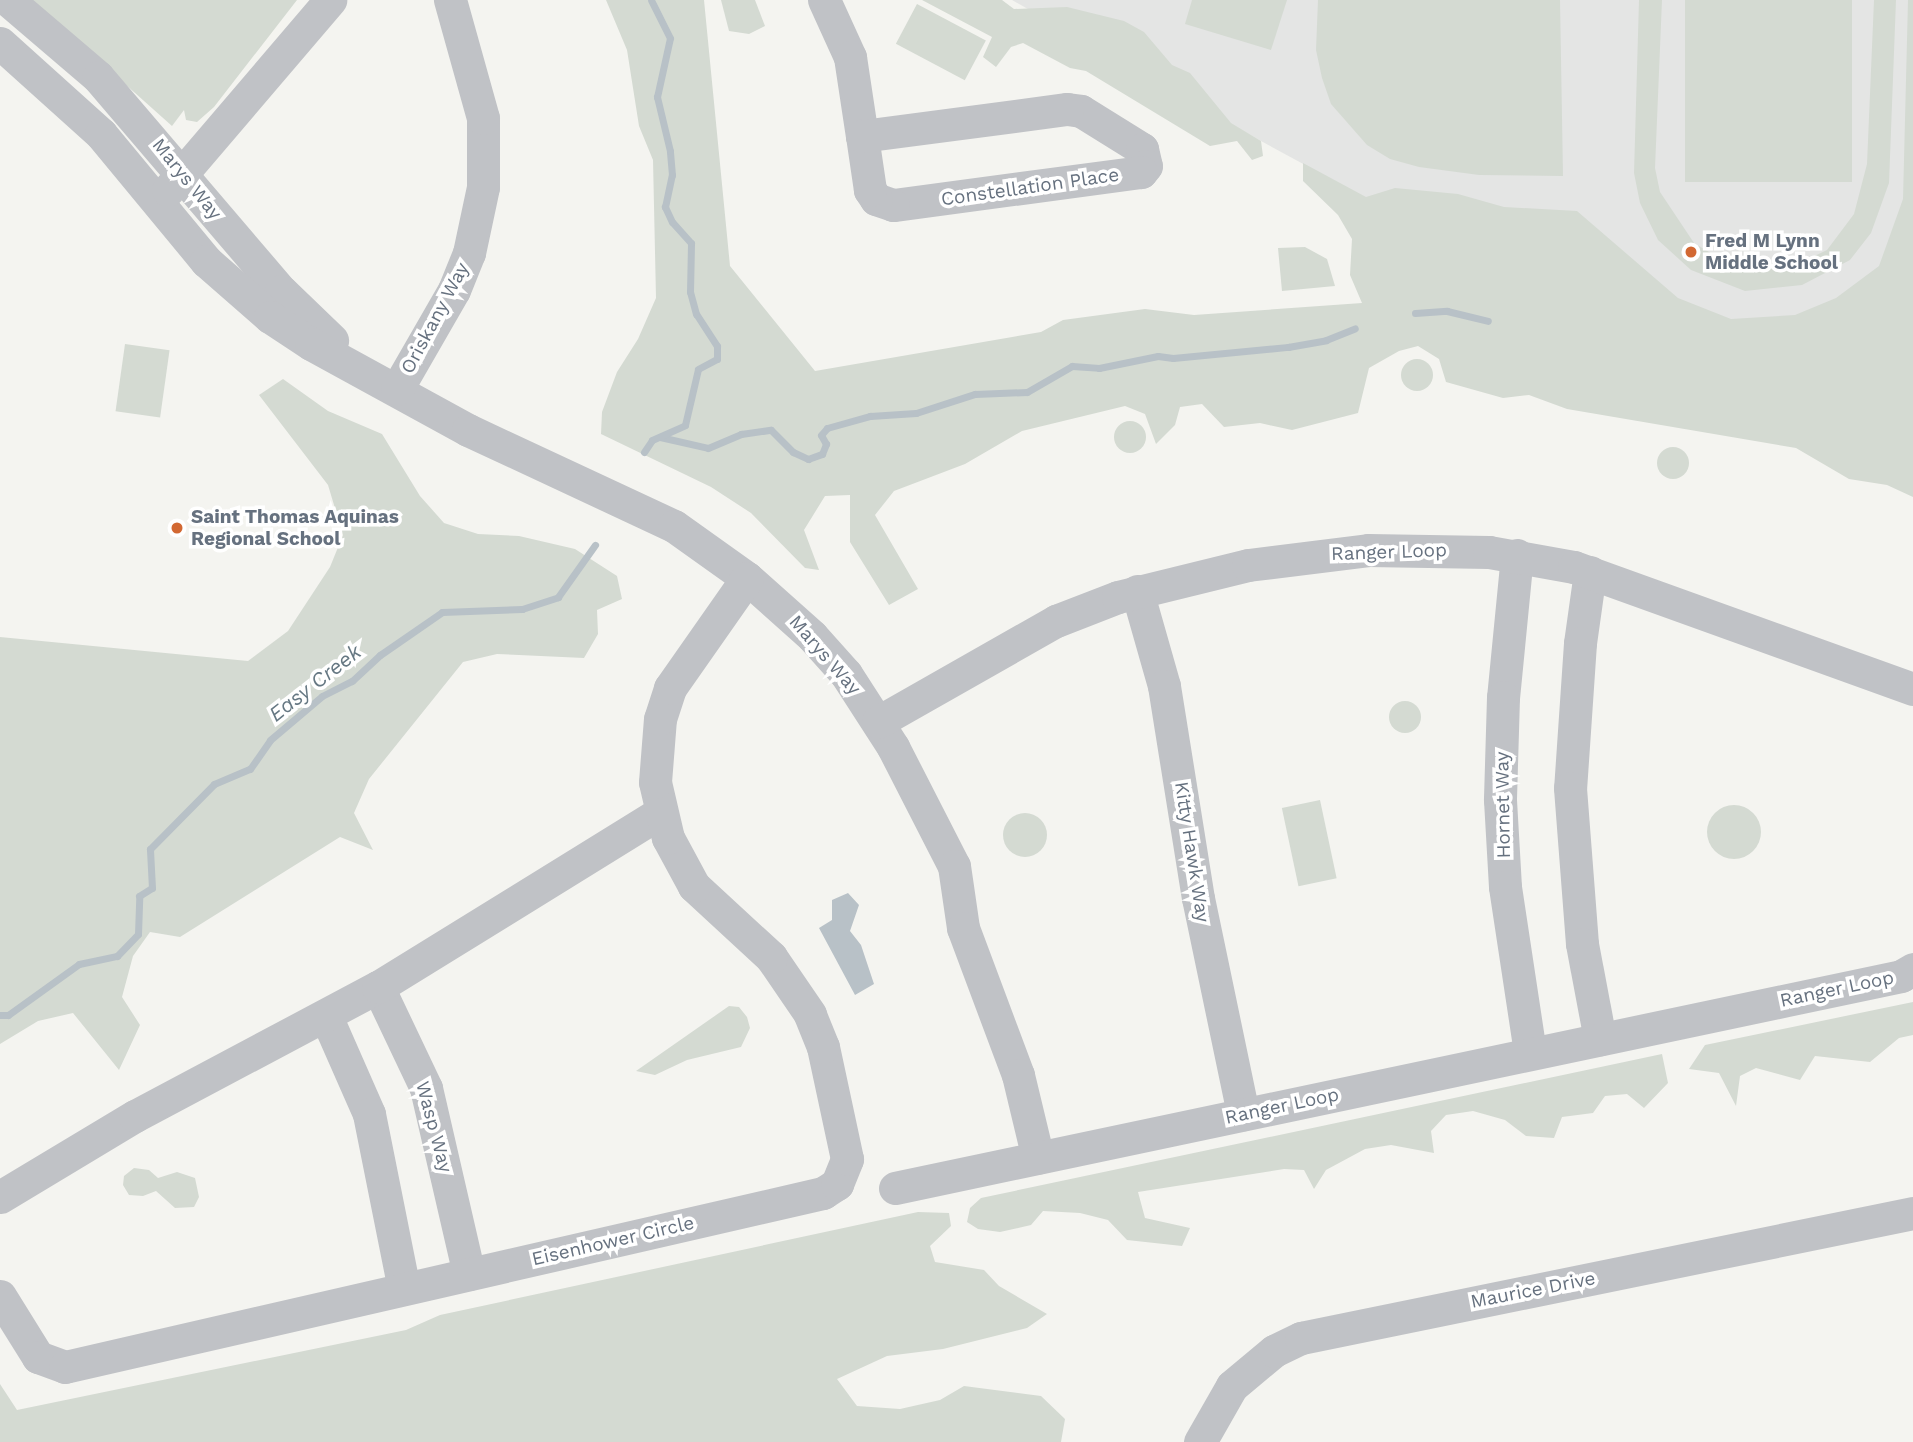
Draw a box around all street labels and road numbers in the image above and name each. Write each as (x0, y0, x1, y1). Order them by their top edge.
street label: Marys Way (147, 134, 227, 224)
street label: Constellation Place (940, 163, 1120, 211)
street label: Oriskany Way (396, 258, 474, 378)
street label: Ranger Loop (1331, 539, 1447, 565)
street label: Marys Way (784, 610, 866, 700)
street label: Hornet Way (1491, 751, 1515, 859)
street label: Kitty Hawk Way (1170, 779, 1214, 925)
street label: Ranger Loop (1778, 966, 1896, 1012)
street label: Wasp Way (411, 1079, 457, 1175)
street label: Ranger Loop (1223, 1083, 1341, 1129)
street label: Eisenhower Circle (529, 1211, 697, 1271)
street label: Maurice Drive (1469, 1267, 1597, 1313)

